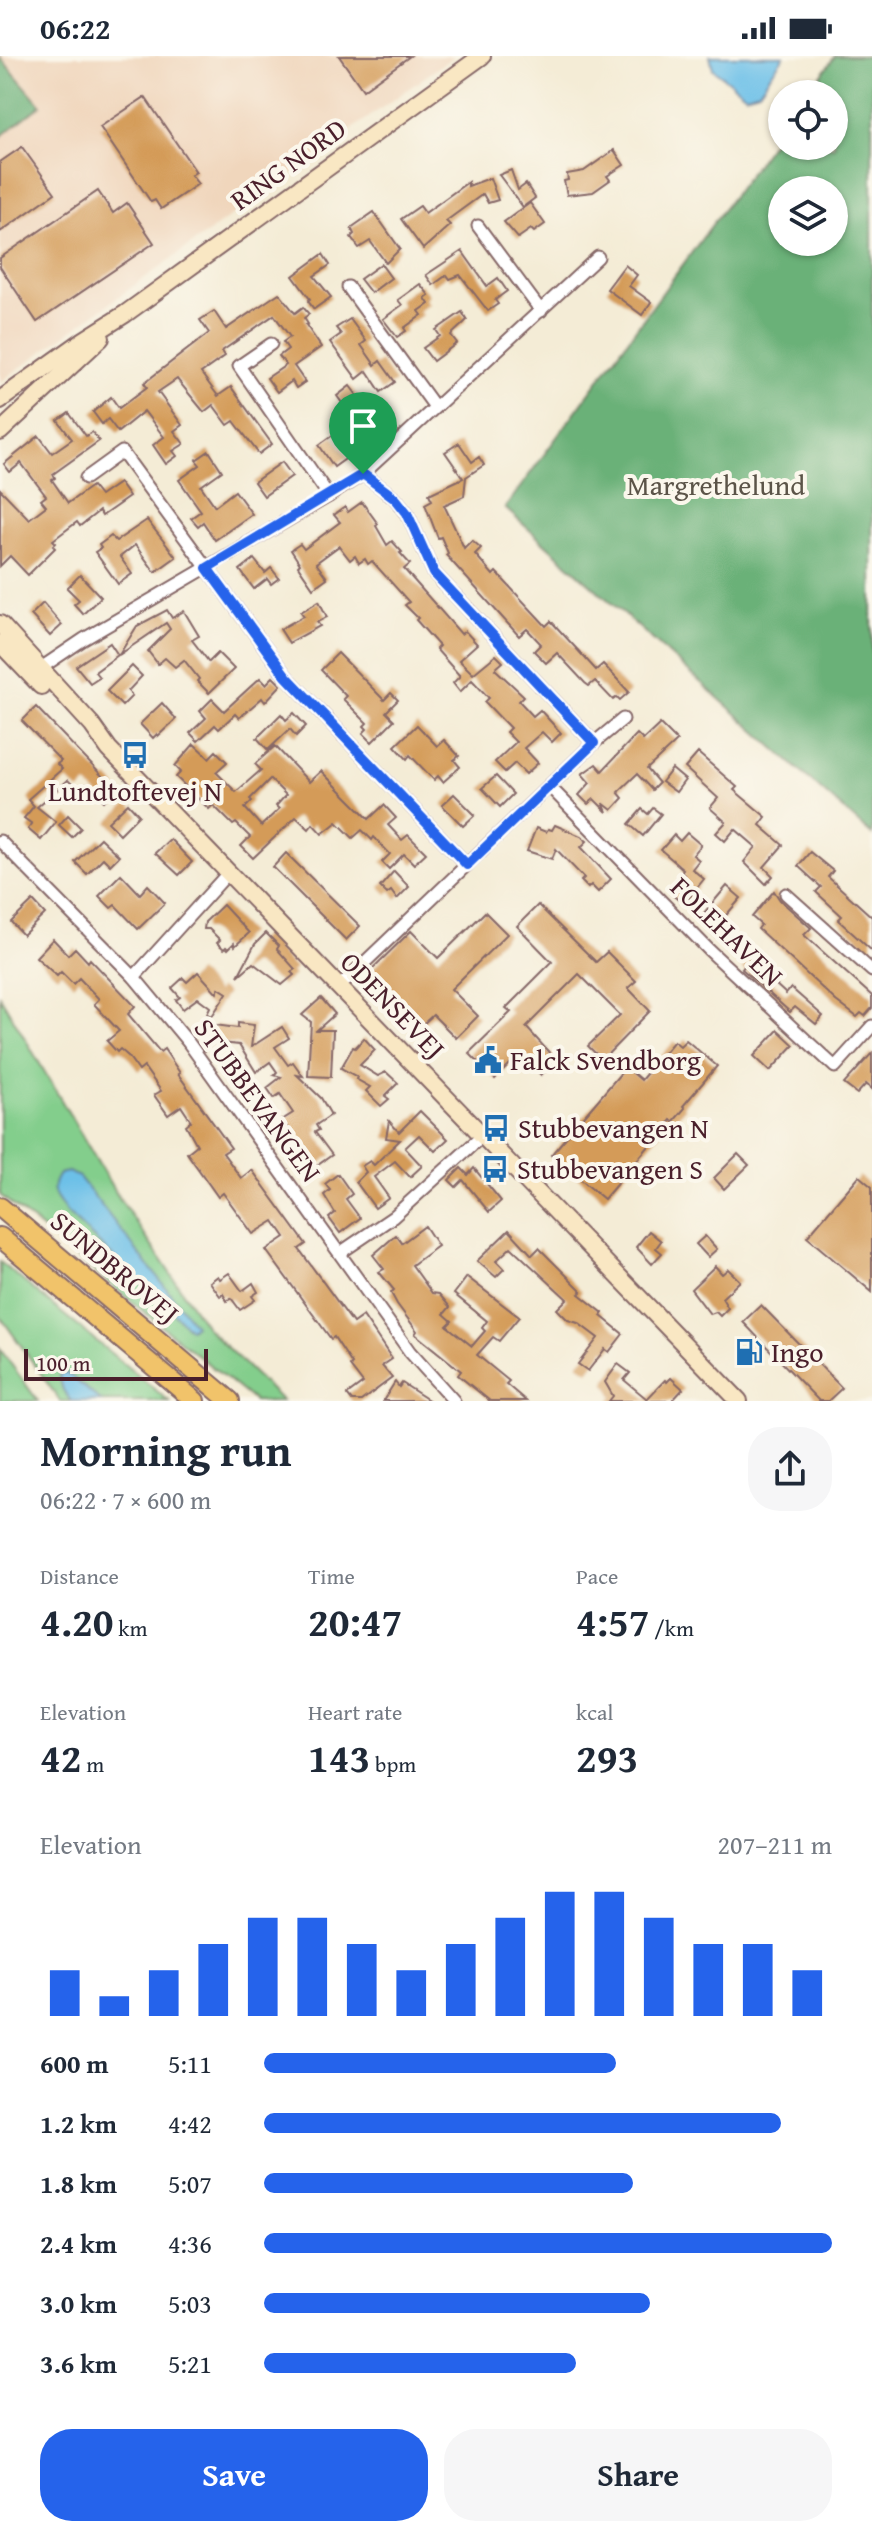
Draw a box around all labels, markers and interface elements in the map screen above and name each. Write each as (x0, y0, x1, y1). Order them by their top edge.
text: 06:22 (40, 6, 111, 50)
map controls (768, 80, 848, 256)
button: locate (768, 80, 848, 160)
street label: RING NORD (221, 108, 354, 220)
button: layers (768, 176, 848, 256)
pin (329, 392, 397, 474)
icon: arrive (341, 404, 385, 448)
park label: Margrethelund (627, 464, 805, 505)
bus stop icon: Lundtoftevej N (120, 740, 150, 770)
place label: Lundtoftevej N (48, 770, 222, 811)
street label: FOLEHAVEN (662, 866, 793, 995)
street label: ODENSEVEJ (332, 942, 455, 1068)
street label: STUBBEVANGEN (185, 1009, 332, 1190)
place label: Falck Svendborg (510, 1039, 701, 1080)
public building icon: Falck Svendborg (473, 1045, 503, 1075)
place label: Stubbevangen N (518, 1107, 708, 1148)
bus stop icon: Stubbevangen N (481, 1113, 511, 1143)
place label: Stubbevangen S (517, 1148, 703, 1189)
bus stop icon: Stubbevangen S (480, 1154, 510, 1184)
street label: SUNDBROVEJ (42, 1200, 189, 1333)
place label: Ingo (771, 1331, 824, 1372)
fuel station icon: Ingo (734, 1337, 764, 1367)
scale bar (24, 1345, 208, 1381)
text: 100 m (36, 1347, 91, 1379)
text: Morning run (40, 1418, 291, 1482)
button: share (748, 1427, 832, 1511)
text: 06:22 · 7 × 600 m (40, 1480, 211, 1519)
text: Distance (40, 1560, 119, 1592)
text: Time (308, 1560, 355, 1592)
text: Pace (576, 1560, 618, 1592)
text: 4.20 (40, 1592, 113, 1651)
text: 20:47 (308, 1592, 402, 1651)
text: 4:57 (576, 1592, 649, 1651)
text: km (113, 1612, 147, 1644)
text: /km (649, 1612, 694, 1644)
text: Elevation (40, 1696, 126, 1728)
text: Heart rate (308, 1696, 402, 1728)
text: kcal (576, 1696, 614, 1728)
text: 42 (40, 1728, 81, 1787)
text: 143 (308, 1728, 370, 1787)
text: 293 (576, 1728, 638, 1787)
text: m (81, 1748, 104, 1780)
text: bpm (370, 1748, 416, 1780)
text: Elevation (40, 1825, 142, 1864)
text: 207–211 m (718, 1825, 832, 1864)
text: 600 m (40, 2044, 108, 2083)
text: 5:11 (168, 2044, 212, 2083)
text: 1.2 km (40, 2104, 117, 2143)
text: 4:42 (168, 2104, 212, 2143)
text: 1.8 km (40, 2164, 117, 2203)
text: 5:07 (168, 2164, 212, 2203)
text: 2.4 km (40, 2224, 117, 2263)
text: 4:36 (168, 2224, 212, 2263)
text: 3.0 km (40, 2284, 117, 2323)
text: 5:03 (168, 2284, 212, 2323)
text: 3.6 km (40, 2344, 117, 2383)
text: 5:21 (168, 2344, 212, 2383)
button: Save (40, 2429, 428, 2521)
button: Share (444, 2429, 832, 2521)

